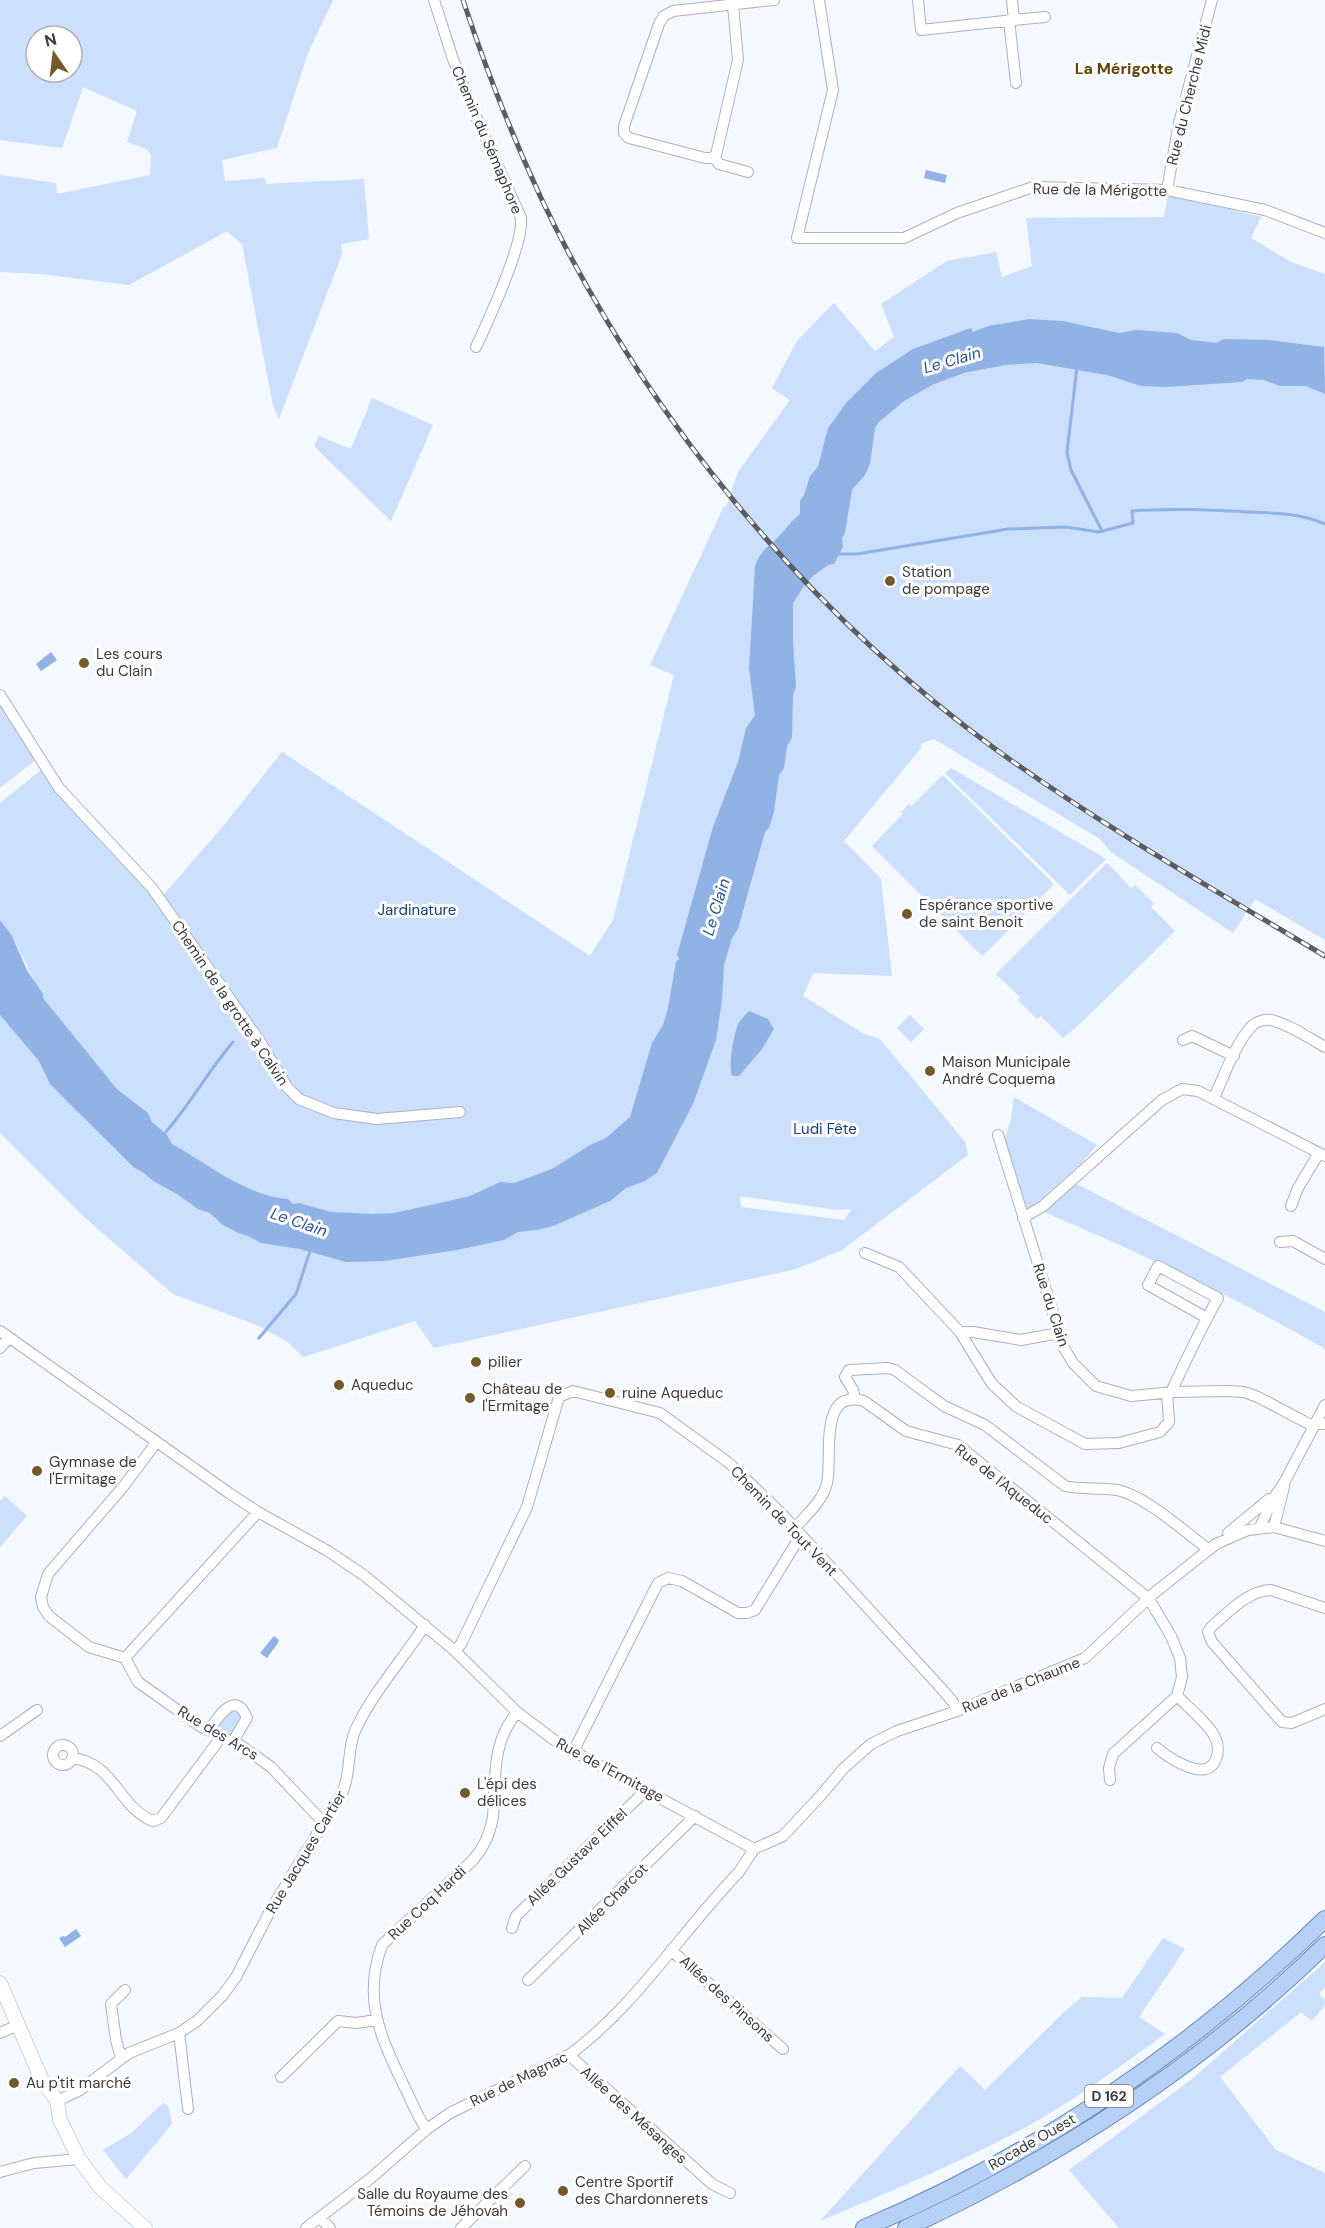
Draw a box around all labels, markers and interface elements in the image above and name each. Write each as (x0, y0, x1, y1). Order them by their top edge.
street label: Rue du Cherche Midi (1162, 23, 1216, 167)
north arrow (24, 24, 84, 84)
text: N (42, 28, 59, 52)
district label: La Mérigotte (1075, 58, 1173, 79)
street label: Chemin du Sémaphore (447, 63, 527, 217)
street label: Rue de la Mérigotte (1033, 179, 1167, 201)
water label: Le Clain (921, 342, 983, 378)
place label: Station de pompage (902, 562, 990, 599)
marker: Station de pompage (883, 574, 897, 588)
place label: Les cours du Clain (96, 644, 163, 681)
marker: Les cours du Clain (77, 656, 91, 670)
water label: Le Clain (697, 876, 735, 938)
place label: Espérance sportive de saint Benoit (919, 895, 1053, 932)
park label: Jardinature (378, 900, 456, 920)
marker: Espérance sportive de saint Benoit (900, 907, 914, 921)
street label: Chemin de la grotte à Calvin (167, 916, 293, 1090)
place label: Maison Municipale André Coquema (942, 1052, 1070, 1089)
marker: Maison Municipale André Coquema (923, 1064, 937, 1078)
park label: Ludi Fête (793, 1119, 857, 1139)
water label: Le Clain (268, 1203, 330, 1241)
street label: Rue du Clain (1028, 1261, 1074, 1349)
place label: pilier (488, 1352, 522, 1372)
marker: pilier (469, 1355, 483, 1369)
place label: Aqueduc (351, 1375, 414, 1395)
marker: Aqueduc (332, 1378, 346, 1392)
place label: Château de l'Ermitage (482, 1379, 562, 1416)
place label: ruine Aqueduc (622, 1383, 724, 1403)
marker: ruine Aqueduc (603, 1386, 617, 1400)
marker: Château de l'Ermitage (463, 1391, 477, 1405)
street label: Rue de l'Aqueduc (951, 1439, 1057, 1529)
place label: Gymnase de l'Ermitage (49, 1452, 137, 1489)
street label: Chemin de Tout Vent (726, 1462, 842, 1580)
marker: Gymnase de l'Ermitage (30, 1464, 44, 1478)
street label: Rue de la Chaume (959, 1652, 1083, 1718)
street label: Rue des Arcs (174, 1701, 262, 1765)
street label: Rue de l'Ermitage (553, 1733, 667, 1807)
place label: L'épi des délices (477, 1774, 537, 1811)
street label: Rue Jacques Cartier (261, 1786, 351, 1917)
marker: L'épi des délices (458, 1786, 472, 1800)
street label: Allée Gustave Eiffel (522, 1804, 632, 1910)
street label: Allée Charcot (572, 1859, 652, 1939)
street label: Rue Coq Hardi (384, 1862, 470, 1944)
street label: Allée des Pinsons (675, 1951, 779, 2047)
street label: Rue de Magnac (467, 2047, 571, 2111)
street label: Allée des Mésanges (577, 2062, 691, 2168)
place label: Au p'tit marché (26, 2073, 131, 2093)
marker: Au p'tit marché (7, 2076, 21, 2090)
road number: D 162 (1085, 2085, 1133, 2107)
street label: Rocade Ouest (985, 2109, 1079, 2175)
place label: Centre Sportif des Chardonnerets (575, 2172, 708, 2209)
place label: Salle du Royaume des Témoins de Jéhovah (357, 2184, 508, 2221)
marker: Centre Sportif des Chardonnerets (556, 2184, 570, 2198)
marker: Salle du Royaume des Témoins de Jéhovah (513, 2196, 527, 2210)

